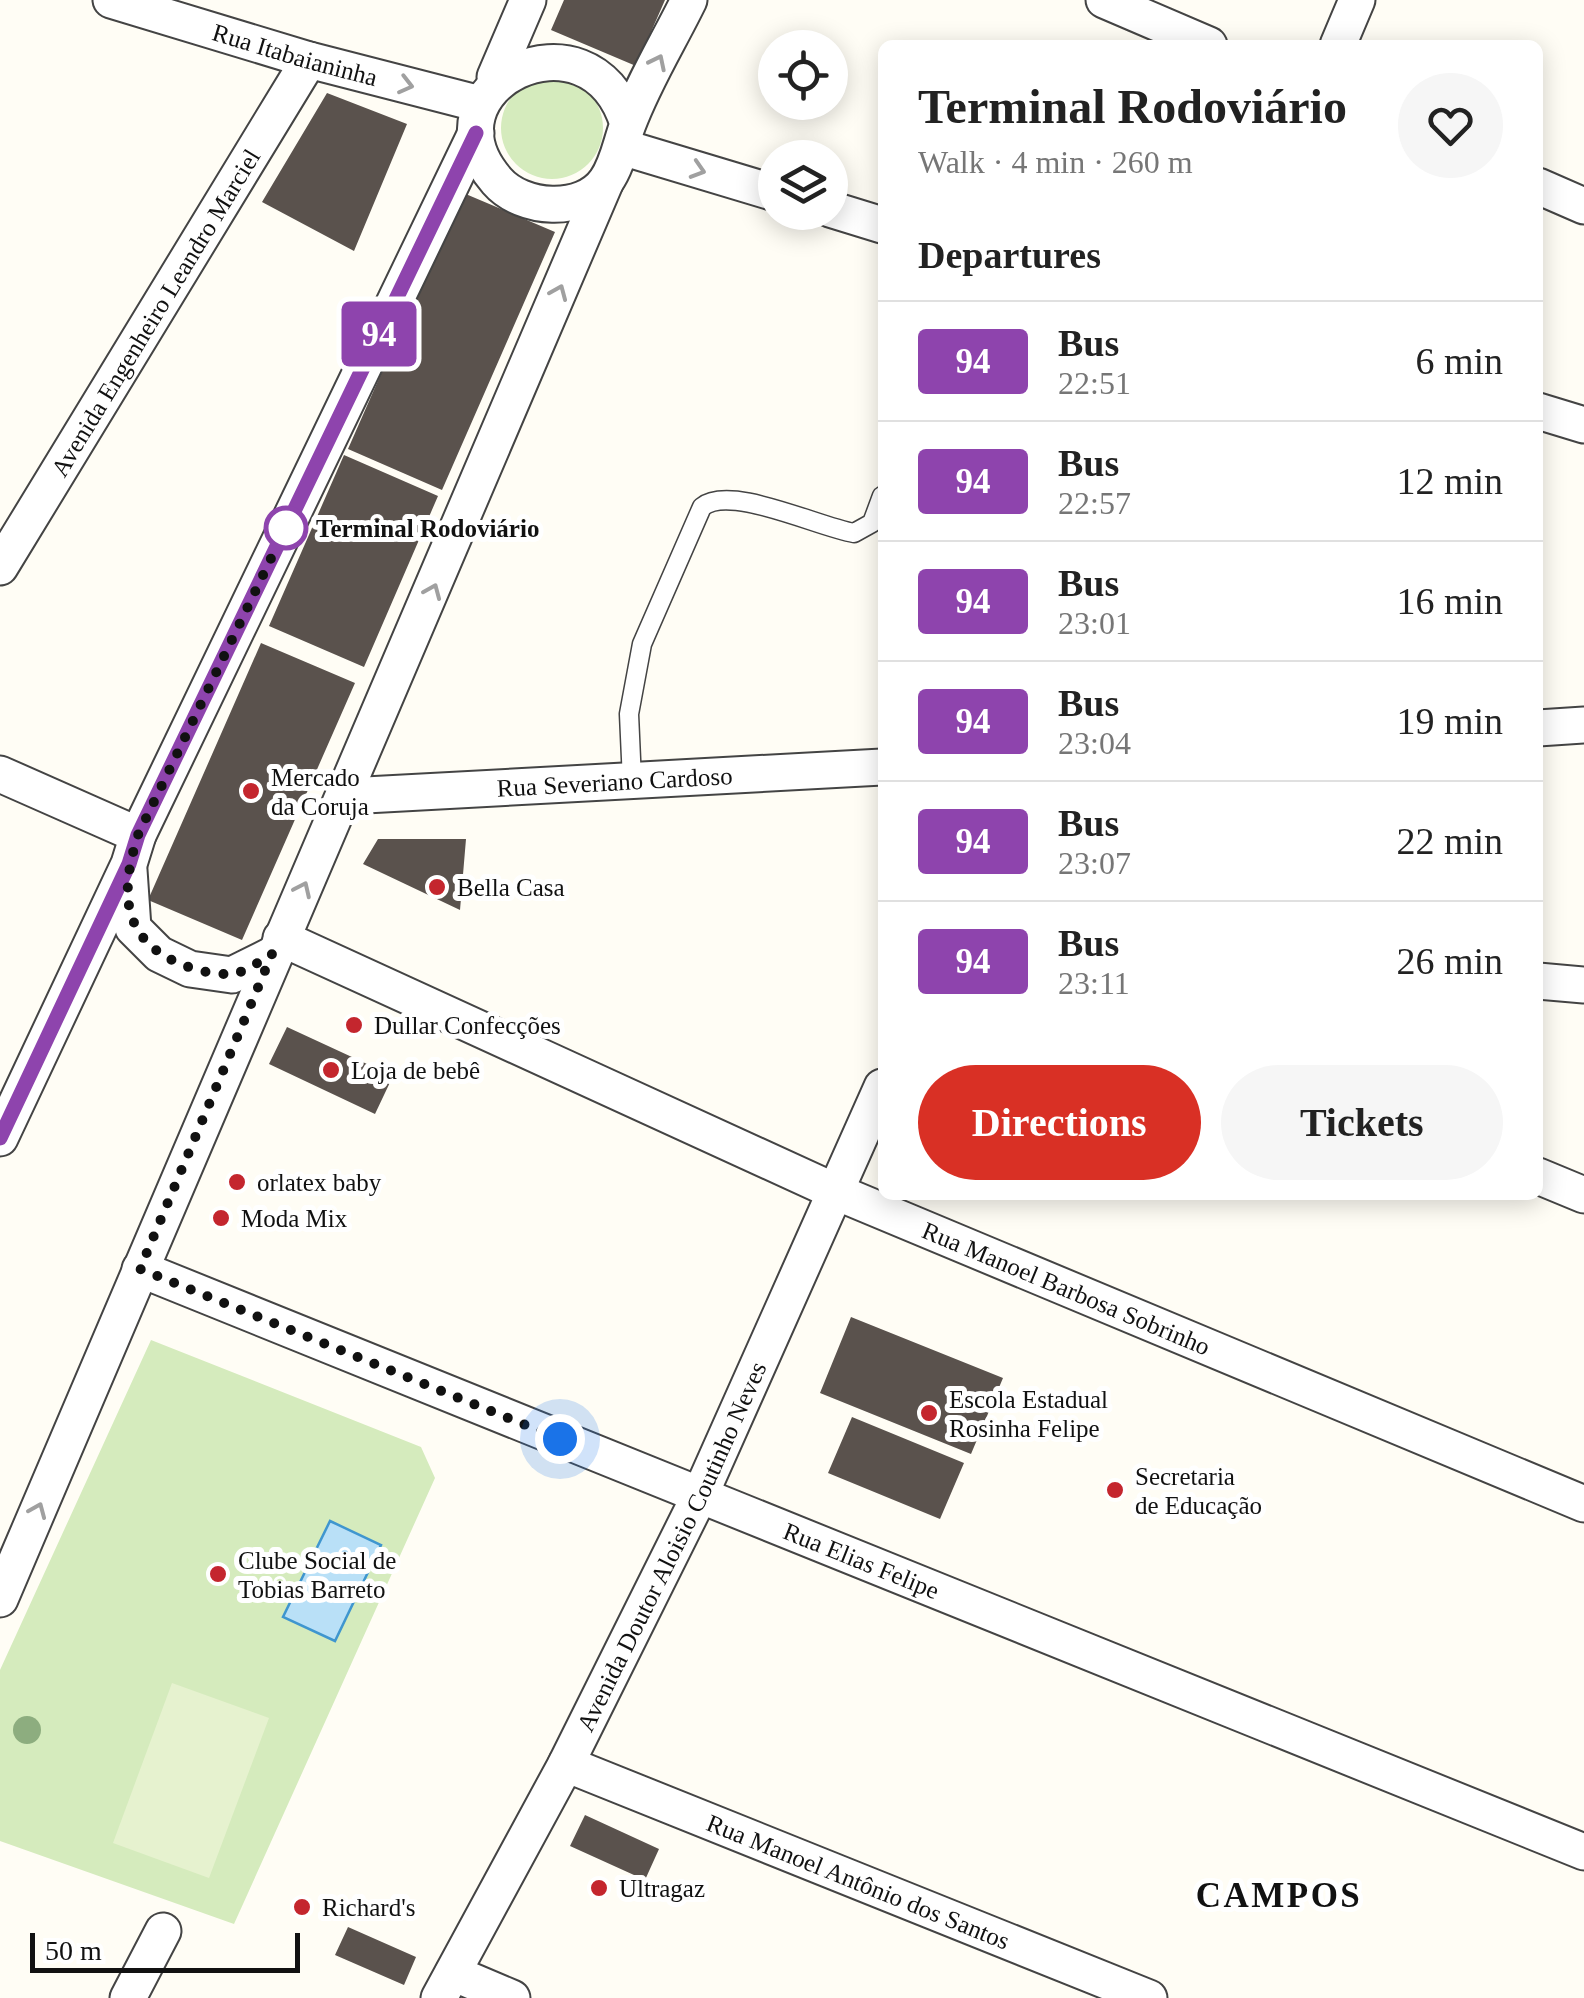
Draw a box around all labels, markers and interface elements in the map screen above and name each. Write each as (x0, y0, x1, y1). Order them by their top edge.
street label: Rua Itabaianinha (209, 19, 380, 91)
map controls (758, 30, 848, 230)
button: locate (758, 30, 848, 120)
one-way arrow (646, 54, 666, 72)
one-way arrow (397, 73, 414, 94)
button: heart (1398, 73, 1503, 178)
text: Terminal Rodoviário (918, 80, 1347, 133)
button: layers (758, 140, 848, 230)
street label: Avenida Engenheiro Leandro Marciel (46, 144, 265, 481)
text: Walk · 4 min · 260 m (918, 144, 1193, 180)
one-way arrow (689, 158, 706, 179)
text: Departures (918, 234, 1101, 276)
one-way arrow (547, 284, 567, 302)
line badge: 94 (334, 302, 424, 366)
text: 94 (362, 315, 397, 354)
text: Bus (1058, 322, 1119, 364)
text: 6 min (1415, 340, 1503, 382)
text: 94 (956, 342, 991, 381)
text: 22:51 (1058, 365, 1131, 401)
text: Bus (1058, 442, 1119, 484)
text: 12 min (1396, 460, 1503, 502)
text: 94 (956, 462, 991, 501)
text: 22:57 (1058, 485, 1131, 521)
marker: Terminal Rodoviário (265, 507, 307, 549)
place label: Terminal Rodoviário (316, 515, 539, 542)
text: Bus (1058, 562, 1119, 604)
text: 16 min (1396, 580, 1503, 622)
text: 94 (956, 582, 991, 621)
one-way arrow (421, 583, 441, 601)
text: 23:01 (1058, 605, 1131, 641)
text: Bus (1058, 682, 1119, 724)
text: 19 min (1396, 700, 1503, 742)
text: 94 (956, 702, 991, 741)
text: 23:04 (1058, 725, 1131, 761)
street label: Rua Severiano Cardoso (496, 762, 733, 802)
place label: Mercado da Coruja (271, 764, 369, 820)
marker: Mercado da Coruja (240, 780, 262, 802)
text: Bus (1058, 802, 1119, 844)
text: 22 min (1396, 820, 1503, 862)
text: 94 (956, 822, 991, 861)
text: 23:07 (1058, 845, 1131, 881)
place label: Bella Casa (457, 874, 565, 901)
marker: Bella Casa (426, 876, 448, 898)
one-way arrow (291, 881, 311, 899)
text: Bus (1058, 922, 1119, 964)
text: 26 min (1396, 940, 1503, 982)
text: 94 (956, 942, 991, 981)
text: 23:11 (1058, 965, 1130, 1001)
place label: Dullar Confecções (374, 1012, 561, 1039)
marker: Dullar Confecções (343, 1014, 365, 1036)
place label: Loja de bebê (351, 1057, 480, 1084)
marker: Loja de bebê (320, 1059, 342, 1081)
button: Directions (918, 1065, 1201, 1180)
button: Tickets (1221, 1065, 1503, 1180)
place label: orlatex baby (257, 1169, 382, 1196)
marker: orlatex baby (226, 1171, 248, 1193)
place label: Moda Mix (241, 1205, 348, 1232)
marker: Moda Mix (210, 1207, 232, 1229)
street label: Rua Manoel Barbosa Sobrinho (918, 1216, 1214, 1360)
street label: Avenida Doutor Aloisio Coutinho Neves (572, 1358, 772, 1736)
place label: Escola Estadual Rosinha Felipe (949, 1386, 1108, 1442)
marker: Escola Estadual Rosinha Felipe (918, 1402, 940, 1424)
your location (535, 1414, 585, 1464)
place label: Secretaria de Educação (1135, 1463, 1262, 1519)
marker: Secretaria de Educação (1104, 1479, 1126, 1501)
one-way arrow (26, 1502, 46, 1520)
street label: Rua Elias Felipe (780, 1517, 943, 1604)
place label: Clube Social de Tobias Barreto (238, 1547, 396, 1603)
marker: Clube Social de Tobias Barreto (207, 1563, 229, 1585)
street label: Rua Manoel Antônio dos Santos (703, 1809, 1013, 1955)
place label: Ultragaz (619, 1875, 705, 1902)
district label: CAMPOS (1196, 1876, 1362, 1915)
marker: Ultragaz (588, 1877, 610, 1899)
place label: Richard's (322, 1894, 415, 1921)
marker: Richard's (291, 1896, 313, 1918)
scale bar (30, 1928, 300, 1972)
text: 50 m (45, 1935, 102, 1966)

